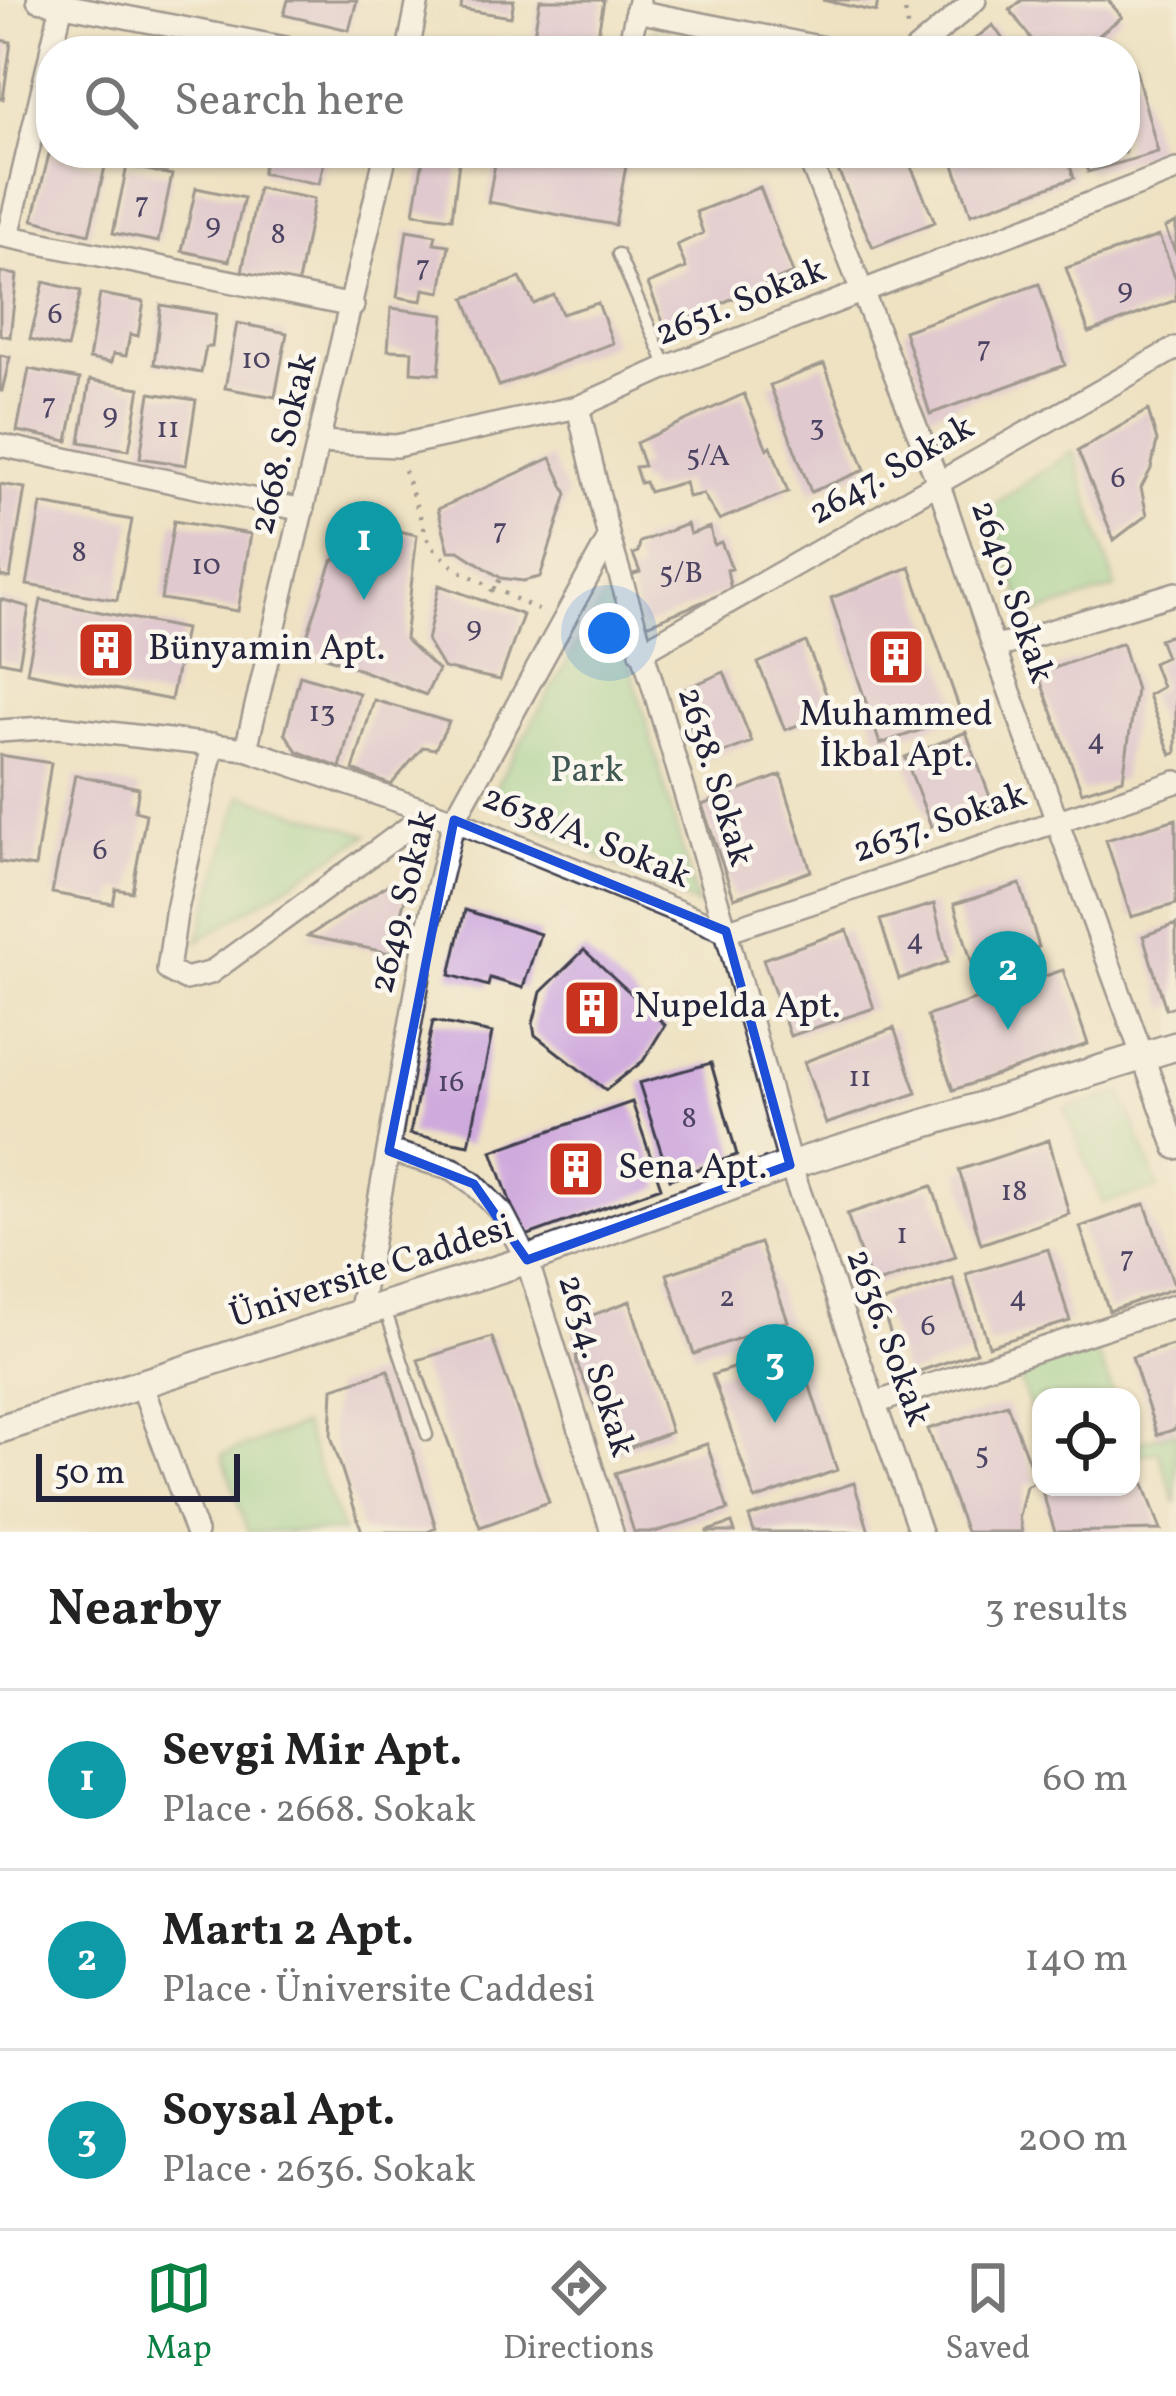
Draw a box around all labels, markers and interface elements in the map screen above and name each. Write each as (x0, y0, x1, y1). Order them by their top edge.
search box (36, 36, 1140, 168)
icon: search (78, 69, 144, 135)
text: Search here (174, 71, 405, 134)
house number: 7 (135, 183, 149, 225)
house number: 9 (205, 204, 221, 246)
house number: 8 (270, 214, 286, 256)
house number: 7 (416, 246, 430, 288)
street label: 2651. Sokak (648, 246, 834, 360)
house number: 9 (1117, 269, 1133, 311)
house number: 6 (47, 294, 63, 336)
house number: 7 (977, 327, 991, 369)
house number: 10 (241, 339, 271, 381)
street label: 2668. Sokak (238, 348, 332, 540)
house number: 7 (42, 384, 56, 426)
house number: 9 (102, 394, 118, 436)
street label: 2647. Sokak (800, 404, 984, 538)
house number: 3 (809, 406, 825, 448)
house number: 11 (156, 408, 180, 450)
house number: 5/A (686, 436, 730, 478)
house number: 6 (1110, 458, 1126, 500)
street label: 2640. Sokak (956, 494, 1066, 690)
pin: 1 (325, 501, 403, 600)
house number: 7 (493, 509, 507, 551)
house number: 8 (71, 532, 87, 574)
house number: 10 (191, 545, 221, 587)
house number: 5/B (659, 553, 703, 595)
your location (579, 603, 639, 663)
house number: 9 (466, 607, 482, 649)
building icon: Bünyamin Apt. (75, 619, 137, 681)
place label: Bünyamin Apt. (148, 625, 385, 675)
building icon: Muhammed İkbal Apt. (865, 626, 927, 688)
street label: 2638. Sokak (663, 681, 765, 873)
place label: Muhammed İkbal Apt. (799, 691, 993, 782)
house number: 13 (308, 692, 336, 734)
house number: 4 (1087, 720, 1105, 762)
park label: Park (550, 747, 624, 797)
street label: 2637. Sokak (846, 771, 1034, 877)
street label: 2638/A. Sokak (474, 773, 698, 903)
street label: 2649. Sokak (358, 805, 452, 999)
house number: 6 (92, 830, 108, 872)
house number: 4 (906, 920, 924, 962)
pin: 2 (969, 931, 1047, 1030)
building icon: Nupelda Apt. (561, 977, 623, 1039)
place label: Nupelda Apt. (634, 983, 841, 1033)
house number: 11 (848, 1057, 872, 1099)
house number: 16 (438, 1062, 464, 1104)
house number: 8 (681, 1098, 697, 1140)
building icon: Sena Apt. (545, 1138, 607, 1200)
place label: Sena Apt. (618, 1144, 767, 1194)
house number: 18 (1001, 1171, 1027, 1213)
street label: Üniversite Caddesi (224, 1204, 520, 1342)
house number: 1 (896, 1214, 908, 1256)
house number: 7 (1120, 1237, 1134, 1279)
street label: 2636. Sokak (832, 1242, 942, 1434)
street label: 2634. Sokak (544, 1269, 646, 1463)
house number: 2 (719, 1277, 735, 1319)
house number: 4 (1009, 1277, 1027, 1319)
house number: 6 (920, 1306, 936, 1348)
pin: 3 (736, 1324, 814, 1423)
map controls (1032, 1388, 1140, 1496)
button: locate (1032, 1388, 1140, 1496)
house number: 5 (975, 1434, 989, 1476)
scale bar (36, 1448, 240, 1501)
text: 50 m (54, 1452, 125, 1498)
text: Nearby (48, 1575, 222, 1646)
text: 3 results (985, 1583, 1128, 1637)
text: Sevgi Mir Apt. (162, 1721, 462, 1784)
text: 1 (79, 1753, 95, 1807)
text: 60 m (1043, 1753, 1128, 1807)
text: Place · 2668. Sokak (162, 1784, 476, 1838)
text: Martı 2 Apt. (162, 1901, 414, 1964)
text: 2 (77, 1933, 97, 1987)
text: 140 m (1025, 1933, 1128, 1987)
text: Place · Üniversite Caddesi (162, 1964, 595, 2018)
text: Soysal Apt. (162, 2081, 395, 2144)
text: 3 (77, 2113, 97, 2167)
text: 200 m (1017, 2113, 1128, 2167)
text: Place · 2636. Sokak (162, 2144, 476, 2198)
tab: Map (146, 2255, 212, 2373)
tab: Directions (503, 2255, 654, 2373)
tab: Saved (945, 2255, 1030, 2373)

